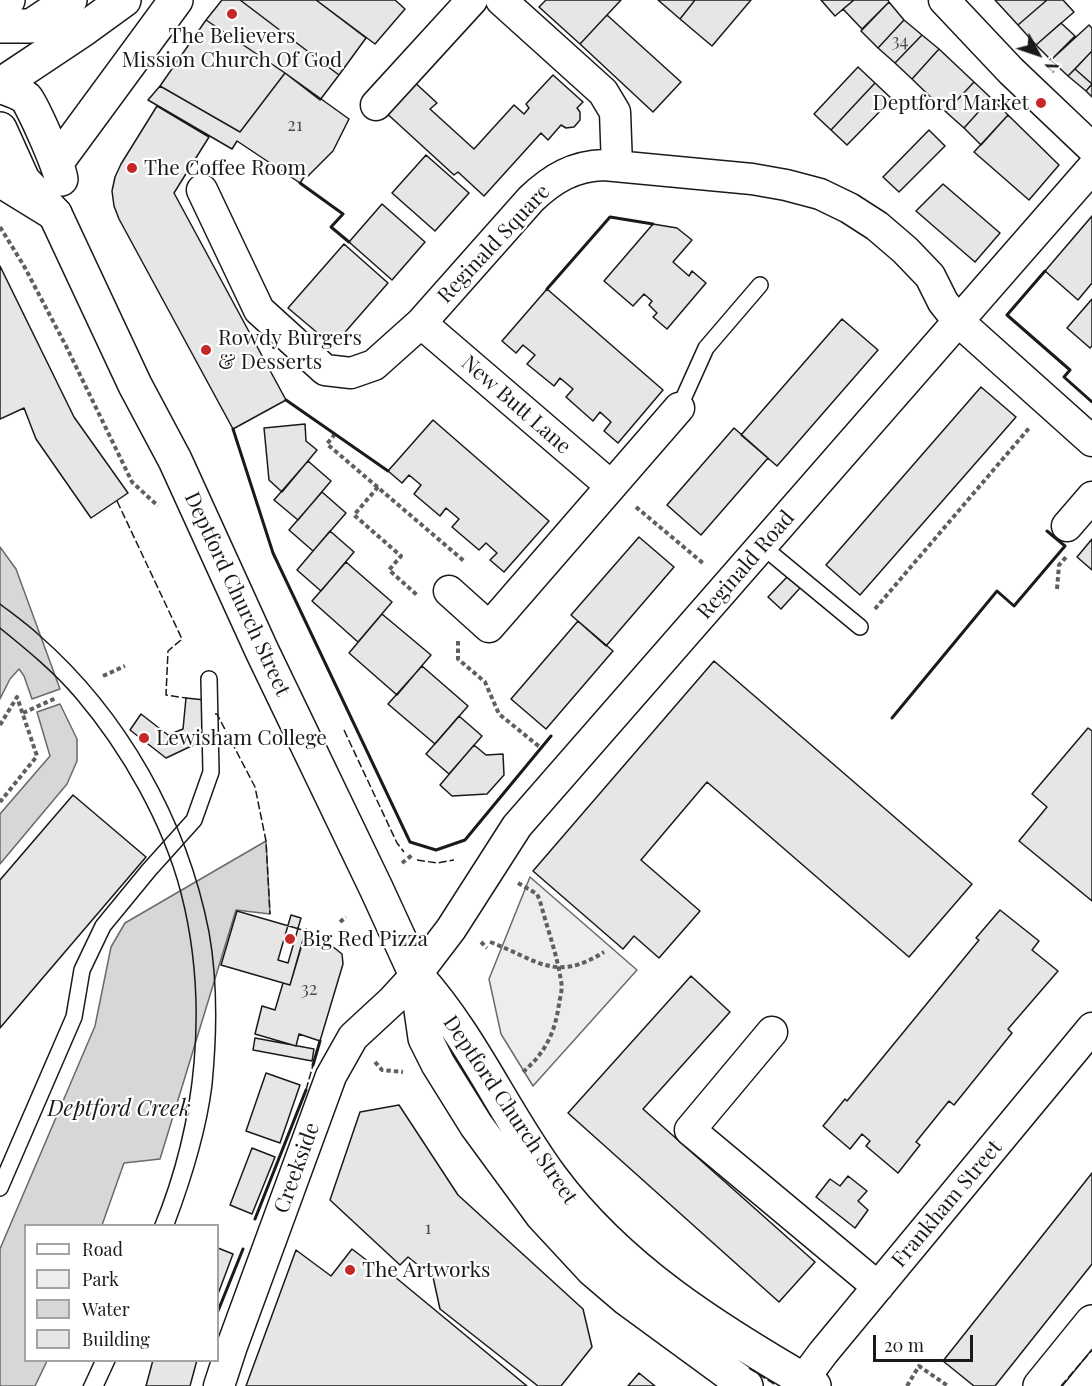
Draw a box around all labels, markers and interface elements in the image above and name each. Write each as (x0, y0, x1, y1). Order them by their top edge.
marker: The Believers Mission Church Of God (225, 7, 239, 21)
place label: The Believers Mission Church Of God (122, 23, 342, 73)
north arrow (1008, 24, 1068, 84)
house number: 34 (891, 30, 909, 52)
text: N (1040, 55, 1064, 77)
place label: Deptford Market (872, 90, 1029, 116)
marker: Deptford Market (1034, 96, 1048, 110)
house number: 21 (287, 114, 303, 136)
place label: The Coffee Room (144, 155, 306, 181)
marker: The Coffee Room (125, 161, 139, 175)
street label: Reginald Square (433, 179, 555, 309)
place label: Rowdy Burgers & Desserts (218, 325, 362, 375)
marker: Rowdy Burgers & Desserts (199, 343, 213, 357)
street label: New Butt Lane (456, 351, 576, 459)
street label: Deptford Church Street (179, 488, 295, 700)
street label: Reginald Road (692, 506, 800, 624)
place label: Lewisham College (156, 725, 327, 751)
marker: Lewisham College (137, 731, 151, 745)
place label: Big Red Pizza (302, 926, 428, 952)
marker: Big Red Pizza (283, 932, 297, 946)
house number: 32 (301, 978, 317, 1000)
street label: Deptford Church Street (437, 1011, 583, 1209)
water label: Deptford Creek (48, 1096, 190, 1122)
street label: Creekside (269, 1119, 325, 1217)
street label: Frankham Street (886, 1135, 1008, 1273)
house number: 1 (425, 1217, 431, 1239)
legend (24, 1224, 219, 1362)
text: Road (82, 1237, 123, 1261)
place label: The Artworks (362, 1257, 490, 1283)
marker: The Artworks (343, 1263, 357, 1277)
text: Park (82, 1267, 119, 1291)
text: Water (82, 1297, 130, 1321)
scale bar (876, 1323, 976, 1361)
text: Building (82, 1327, 150, 1351)
text: 20 m (884, 1333, 924, 1357)

